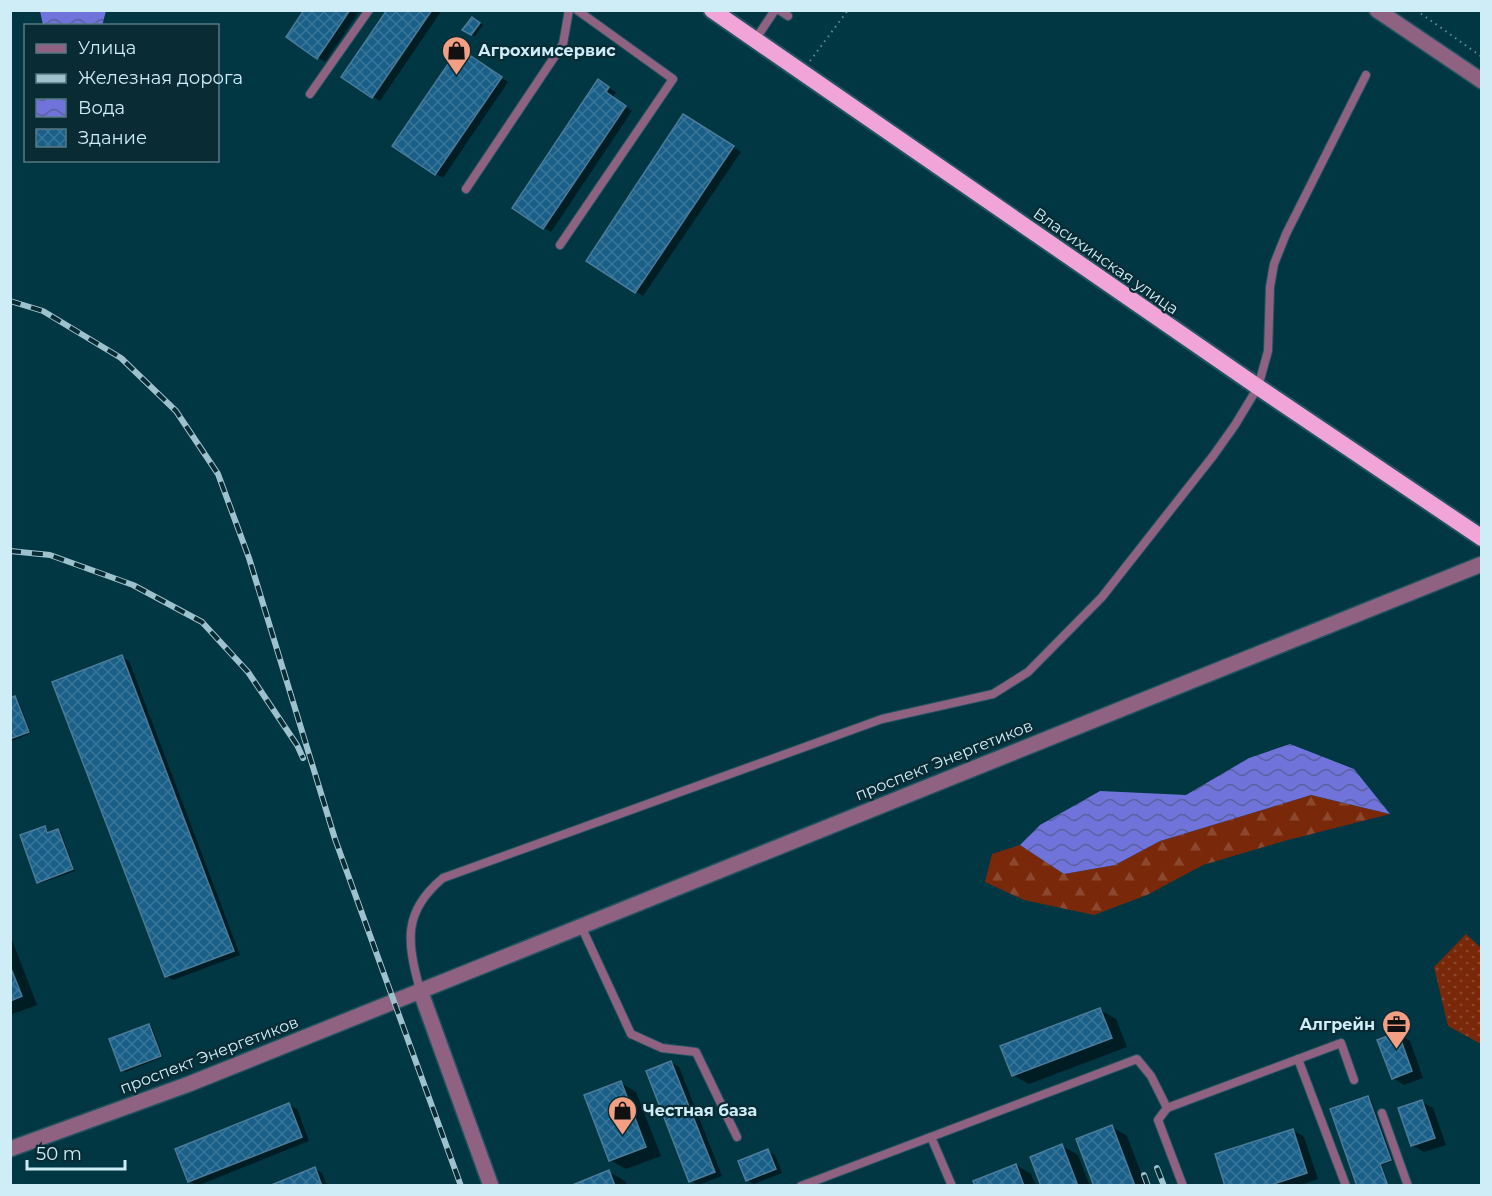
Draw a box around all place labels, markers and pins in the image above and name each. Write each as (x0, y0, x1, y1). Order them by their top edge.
shop icon: Агрохимсервис (441, 34, 473, 76)
place label: Агрохимсервис (478, 41, 616, 60)
office icon: Алгрейн (1380, 1008, 1412, 1050)
place label: Алгрейн (1299, 1015, 1375, 1034)
shop icon: Честная база (606, 1094, 638, 1136)
place label: Честная база (643, 1101, 757, 1120)

